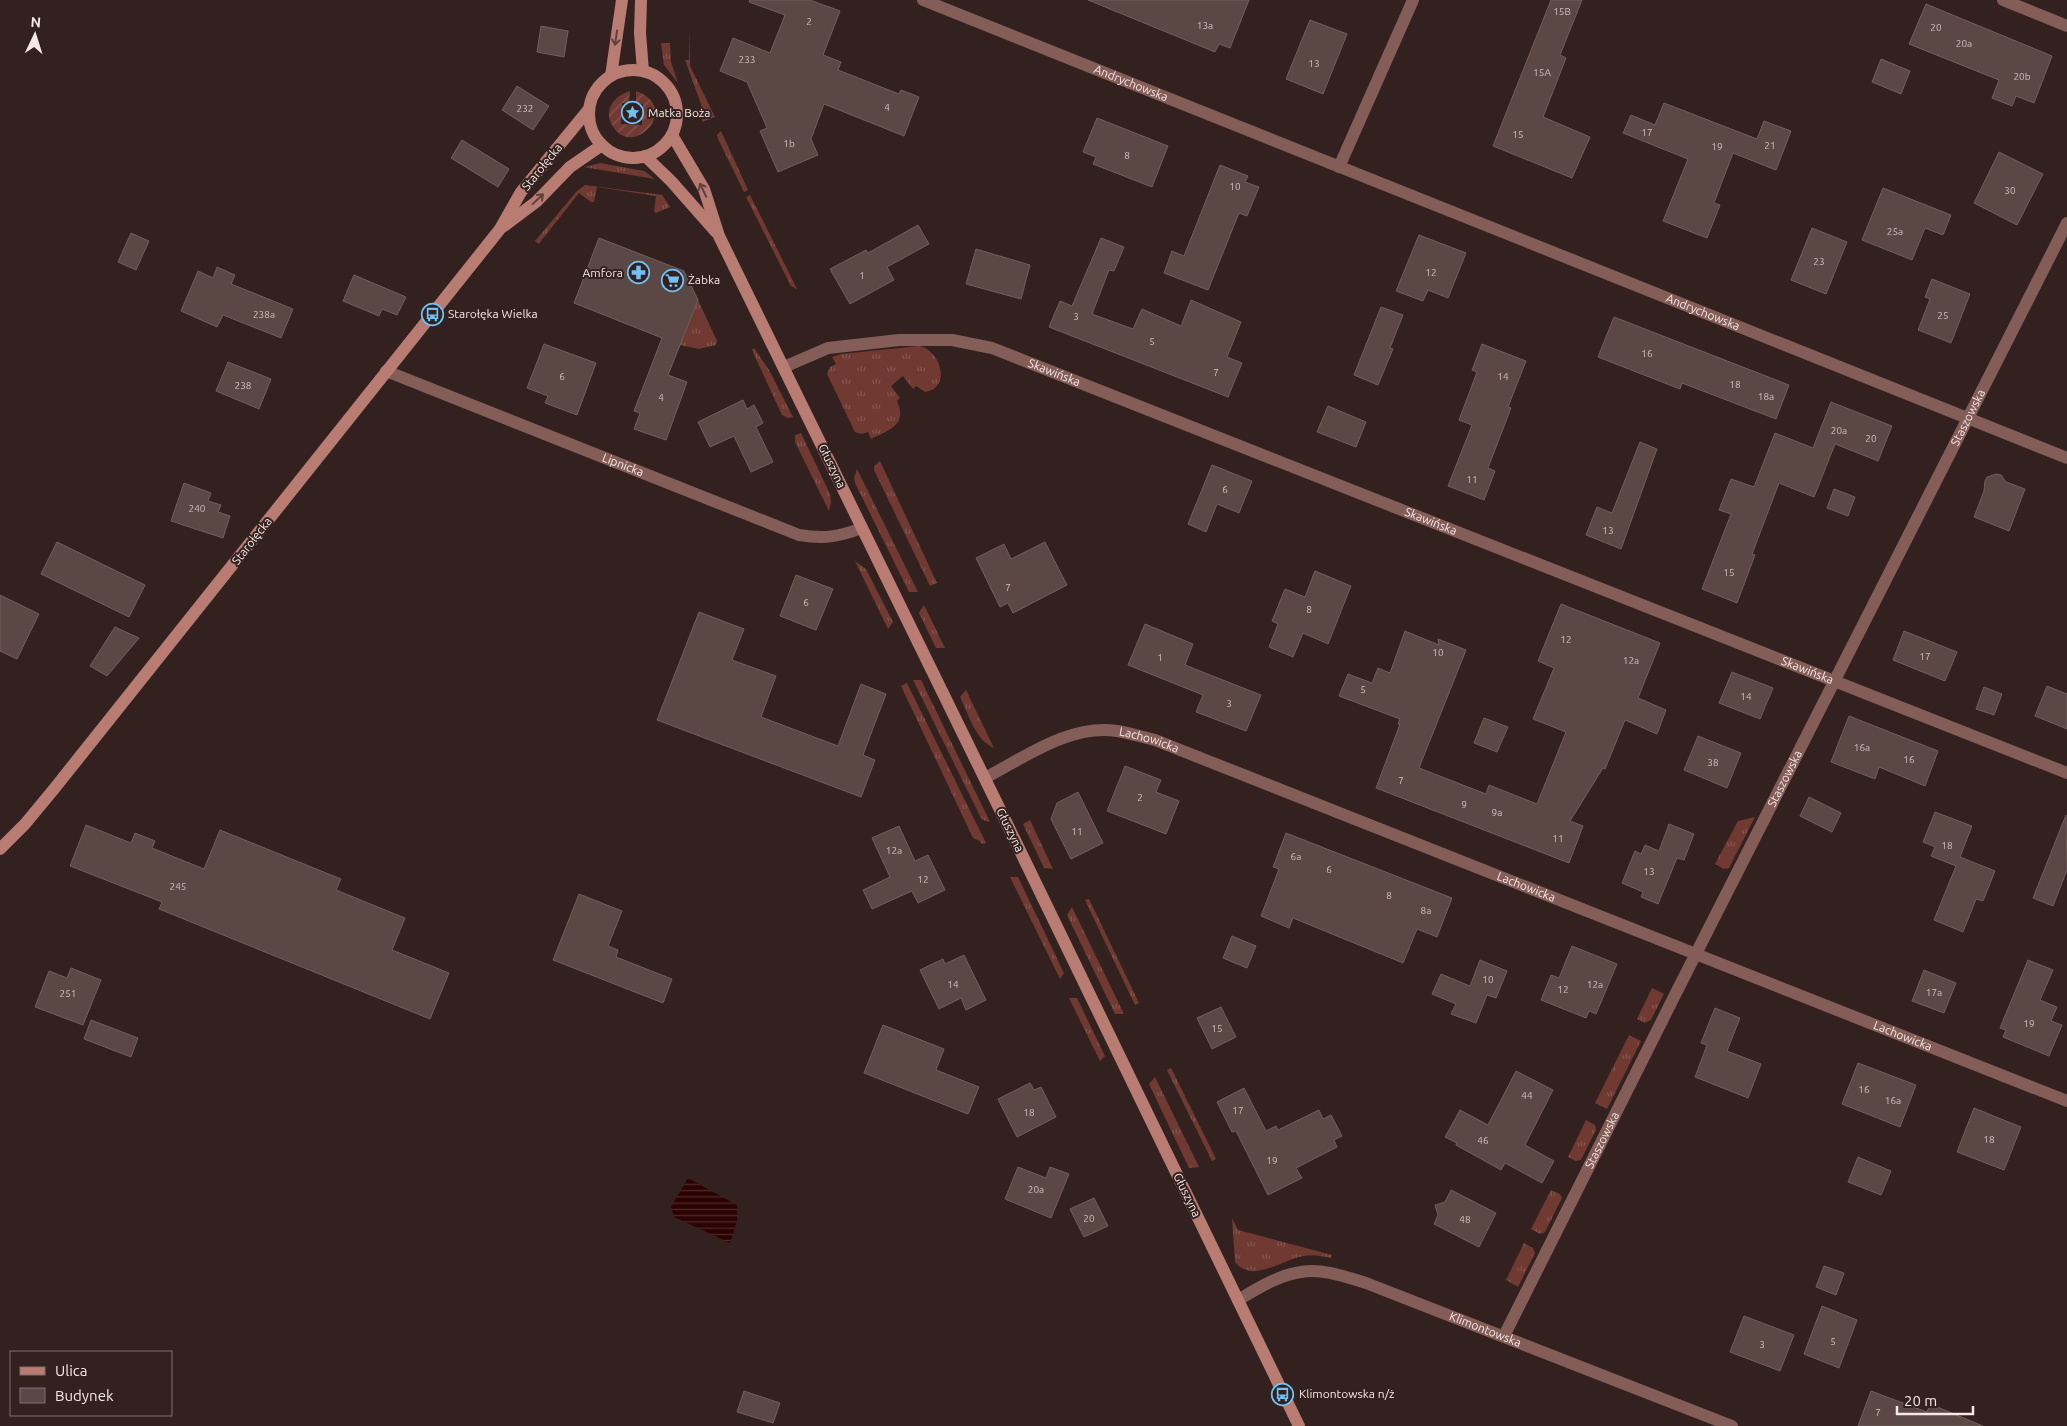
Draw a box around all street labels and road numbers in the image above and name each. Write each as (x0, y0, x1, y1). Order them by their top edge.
street label: Andrychowska (1092, 62, 1170, 103)
street label: Starołęcka (519, 141, 564, 193)
street label: Andrychowska (1664, 291, 1742, 332)
street label: Skawińska (1026, 356, 1082, 388)
street label: Staszowska (1948, 387, 1987, 448)
street label: Głuszyna (816, 442, 849, 490)
street label: Lipnicka (600, 451, 646, 479)
street label: Skawińska (1403, 505, 1459, 537)
street label: Starołęcka (229, 514, 274, 567)
street label: Skawińska (1780, 654, 1836, 686)
street label: Lachowicka (1118, 724, 1181, 755)
street label: Staszowska (1765, 748, 1804, 809)
street label: Głuszyna (994, 806, 1027, 854)
street label: Lachowicka (1495, 869, 1558, 904)
street label: Lachowicka (1872, 1018, 1934, 1053)
street label: Staszowska (1582, 1110, 1621, 1170)
street label: Głuszyna (1171, 1171, 1204, 1219)
street label: Klimontowska (1448, 1309, 1523, 1349)

